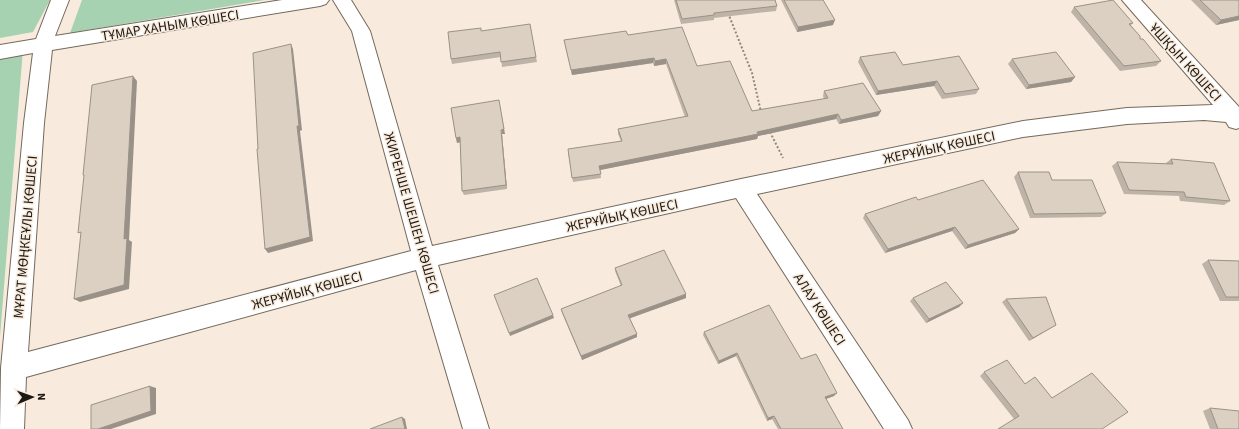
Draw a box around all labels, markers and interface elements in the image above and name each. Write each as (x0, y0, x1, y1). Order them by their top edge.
street label: ТҰМАР ХАНЫМ КӨШЕСІ (100, 5, 241, 47)
street label: ҰШҚЫН КӨШЕСІ (1144, 18, 1226, 106)
street label: ЖЕРҰЙЫҚ КӨШЕСІ (881, 126, 997, 170)
street label: ЖИРЕНШЕ ШЕШЕН КӨШЕСІ (378, 130, 444, 297)
street label: МҰРАТ МӨҢКЕҰЛЫ КӨШЕСІ (9, 155, 43, 319)
street label: ЖЕРҰЙЫҚ КӨШЕСІ (564, 194, 680, 238)
street label: ЖЕРҰЙЫҚ КӨШЕСІ (250, 267, 365, 315)
street label: АЛАУ КӨШЕСІ (788, 269, 850, 350)
north arrow (12, 377, 52, 417)
text: N (34, 393, 49, 401)

